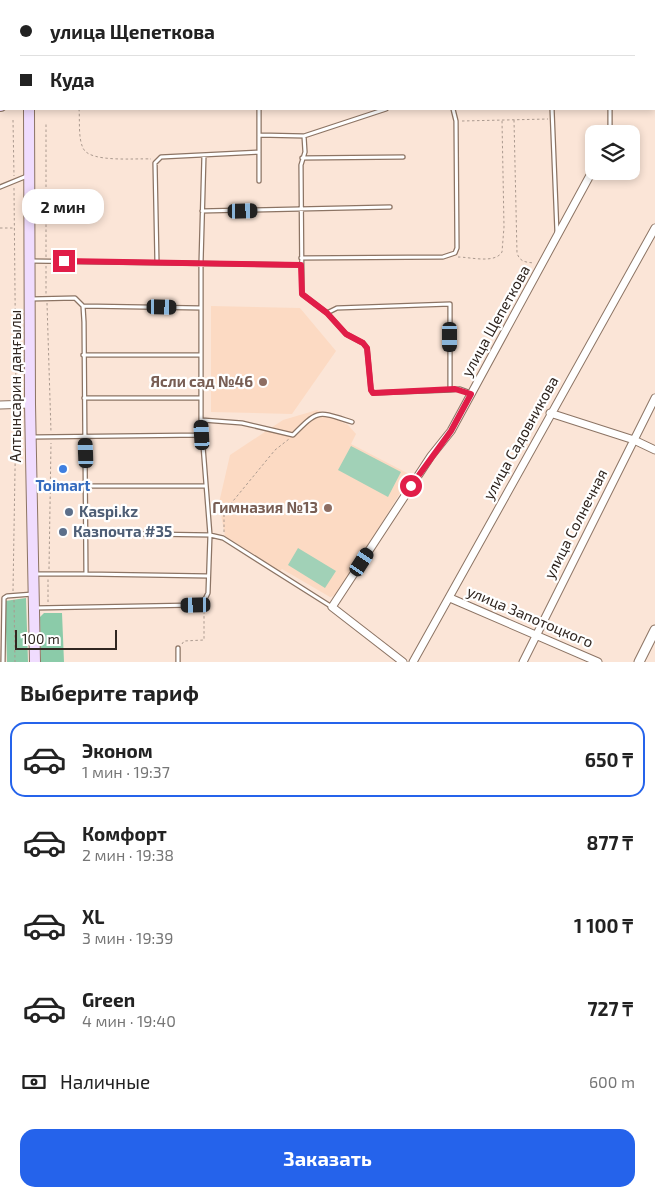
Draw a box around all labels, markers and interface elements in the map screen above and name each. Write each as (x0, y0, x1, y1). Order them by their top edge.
text: улица Щепеткова (50, 20, 215, 43)
text: Куда (50, 68, 95, 91)
map controls (585, 125, 640, 180)
button: layers (585, 125, 640, 180)
callout: 2 мин (23, 188, 105, 224)
text: 2 мин (41, 197, 85, 216)
car (227, 203, 258, 219)
route end (53, 250, 75, 272)
street label: улица Щепеткова (457, 262, 534, 380)
car (146, 299, 177, 315)
street label: Алтынсарин даңғылы (6, 310, 24, 462)
car (442, 322, 457, 352)
place label: Ясли сад №46 (151, 372, 253, 390)
street label: улица Садовникова (479, 373, 562, 503)
marker: Ясли сад №46 (257, 376, 269, 388)
car (193, 420, 210, 450)
car (77, 438, 94, 468)
marker: Toimart (57, 463, 69, 475)
street label: улица Солнечная (540, 466, 611, 582)
route start (400, 475, 422, 497)
place label: Toimart (36, 476, 90, 494)
place label: Гимназия №13 (212, 498, 318, 516)
place label: Kaspi.kz (79, 502, 138, 520)
marker: Гимназия №13 (322, 502, 334, 514)
marker: Kaspi.kz (63, 506, 75, 518)
place label: Казпочта #35 (73, 522, 172, 540)
marker: Казпочта #35 (57, 526, 69, 538)
car (347, 545, 376, 579)
street label: улица Запотоцкого (464, 581, 596, 652)
car (180, 597, 211, 613)
scale bar (15, 627, 118, 650)
text: 100 m (22, 630, 60, 647)
text: Выберите тариф (20, 679, 199, 705)
icon: car (22, 737, 67, 782)
text: Эконом (82, 739, 153, 762)
text: 650 ₸ (585, 748, 633, 771)
text: 1 мин · 19:37 (82, 762, 170, 781)
icon: car (22, 820, 67, 865)
text: Комфорт (82, 822, 167, 845)
text: 877 ₸ (587, 831, 633, 854)
text: 2 мин · 19:38 (82, 845, 174, 864)
icon: car (22, 903, 67, 948)
text: XL (82, 905, 104, 928)
text: 1 100 ₸ (574, 914, 633, 937)
text: 3 мин · 19:39 (82, 928, 173, 947)
icon: car (22, 986, 67, 1031)
text: Green (82, 988, 135, 1011)
text: 727 ₸ (587, 997, 633, 1020)
text: 4 мин · 19:40 (82, 1011, 176, 1030)
icon: cash (20, 1068, 48, 1096)
text: Наличные (60, 1070, 150, 1093)
text: 600 m (589, 1072, 635, 1091)
button: Заказать (20, 1129, 635, 1187)

